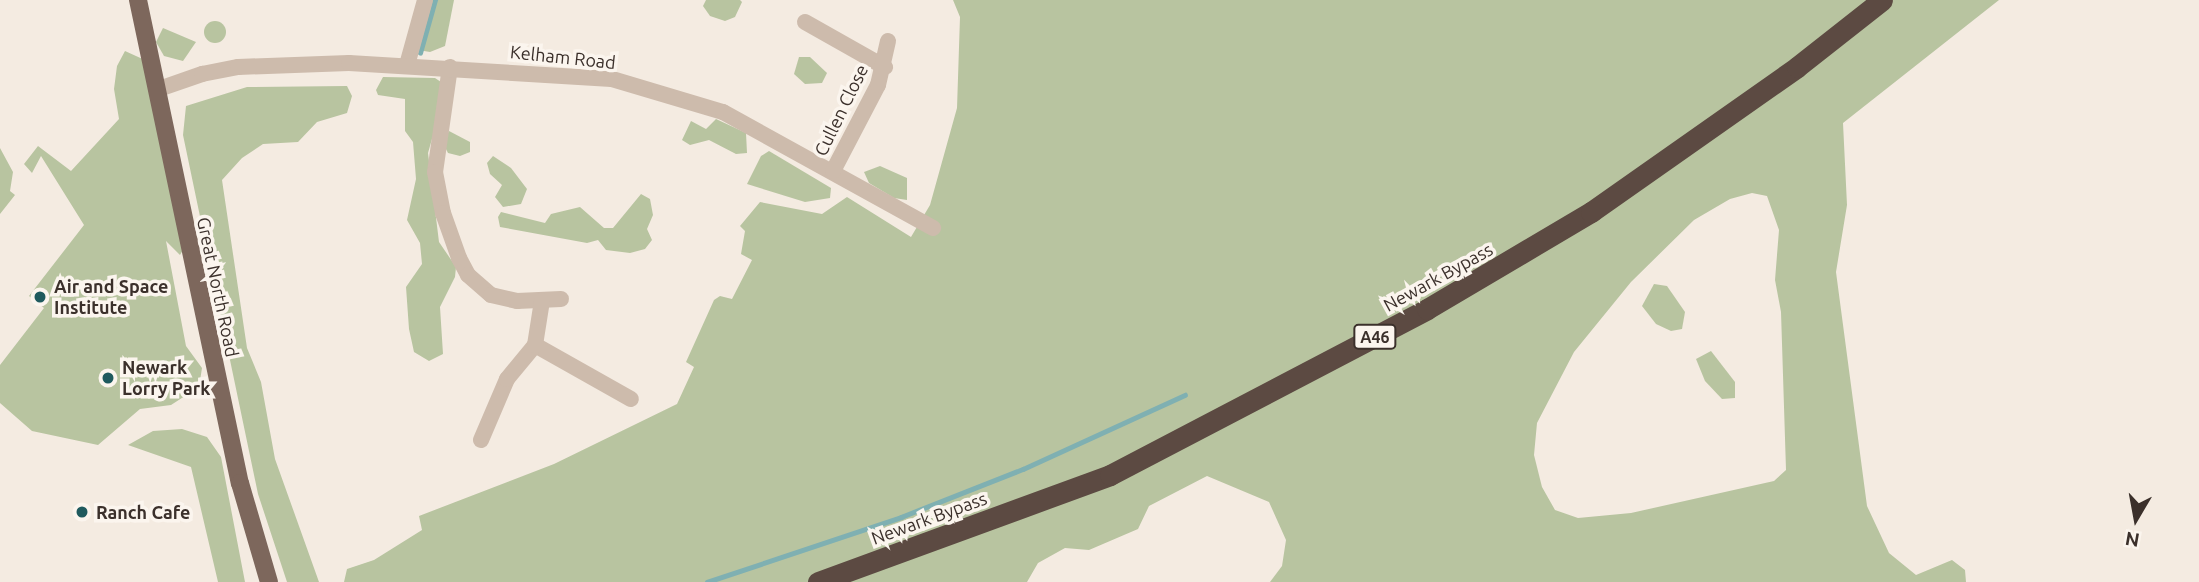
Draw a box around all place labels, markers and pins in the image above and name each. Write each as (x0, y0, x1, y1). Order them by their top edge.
place label: Air and Space Institute (54, 276, 168, 318)
marker: Air and Space Institute (32, 289, 48, 305)
place label: Newark Lorry Park (122, 357, 210, 400)
marker: Newark Lorry Park (100, 370, 116, 386)
place label: Ranch Cafe (96, 501, 190, 523)
marker: Ranch Cafe (74, 504, 90, 520)

